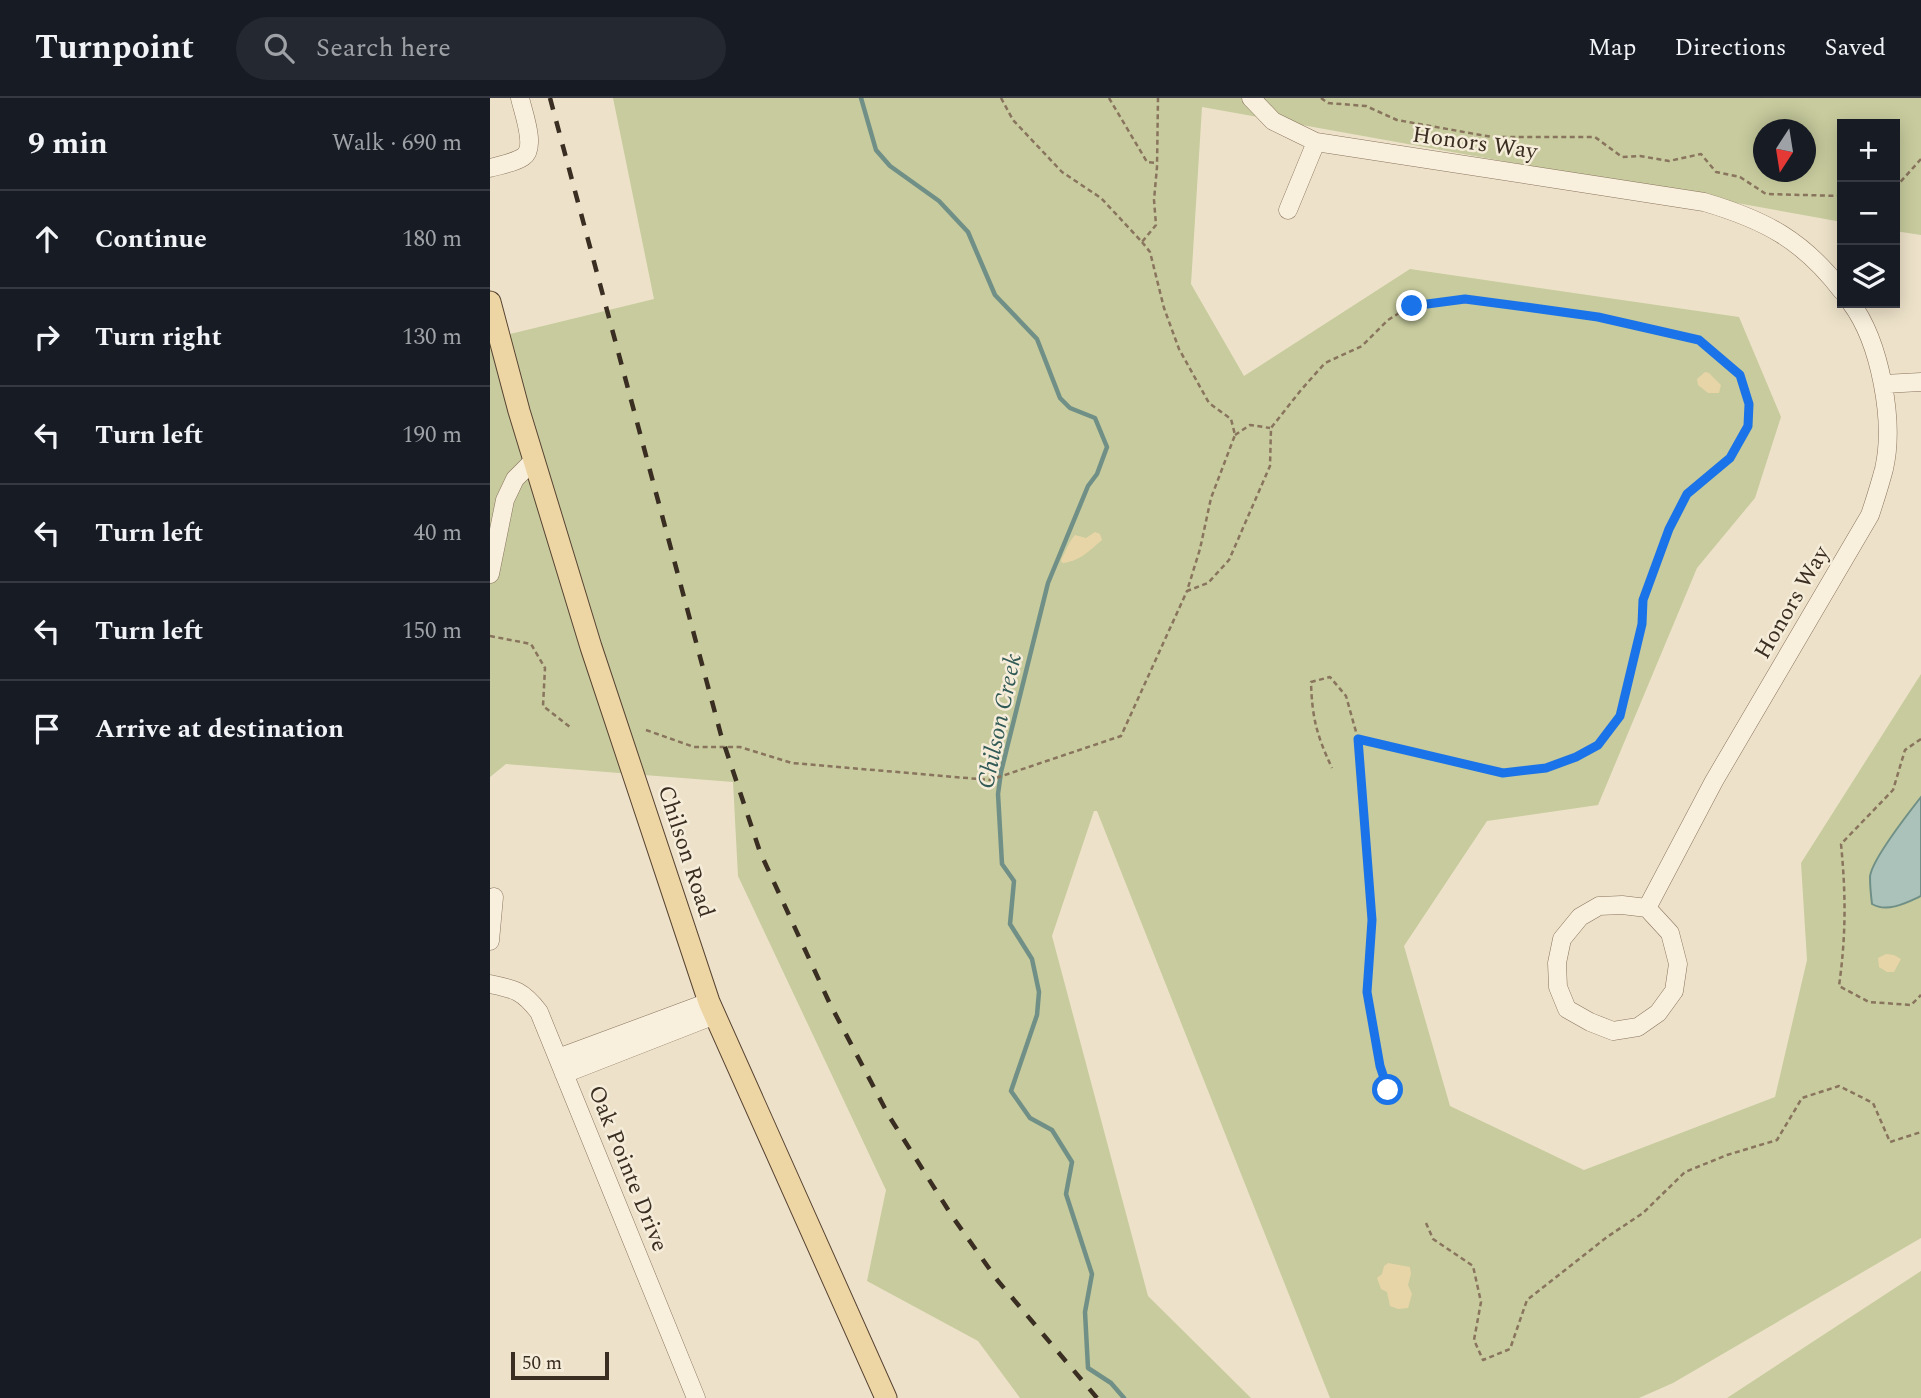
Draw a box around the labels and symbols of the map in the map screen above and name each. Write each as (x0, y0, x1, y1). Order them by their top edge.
street label: Honors Way (1410, 117, 1541, 170)
north arrow (1753, 119, 1816, 182)
route end (1396, 290, 1427, 321)
street label: Honors Way (1746, 539, 1839, 666)
water label: Chilson Creek (968, 650, 1032, 792)
street label: Chilson Road (648, 781, 723, 922)
route start (1372, 1074, 1403, 1105)
street label: Oak Pointe Drive (578, 1080, 677, 1257)
scale bar (511, 1349, 609, 1381)

